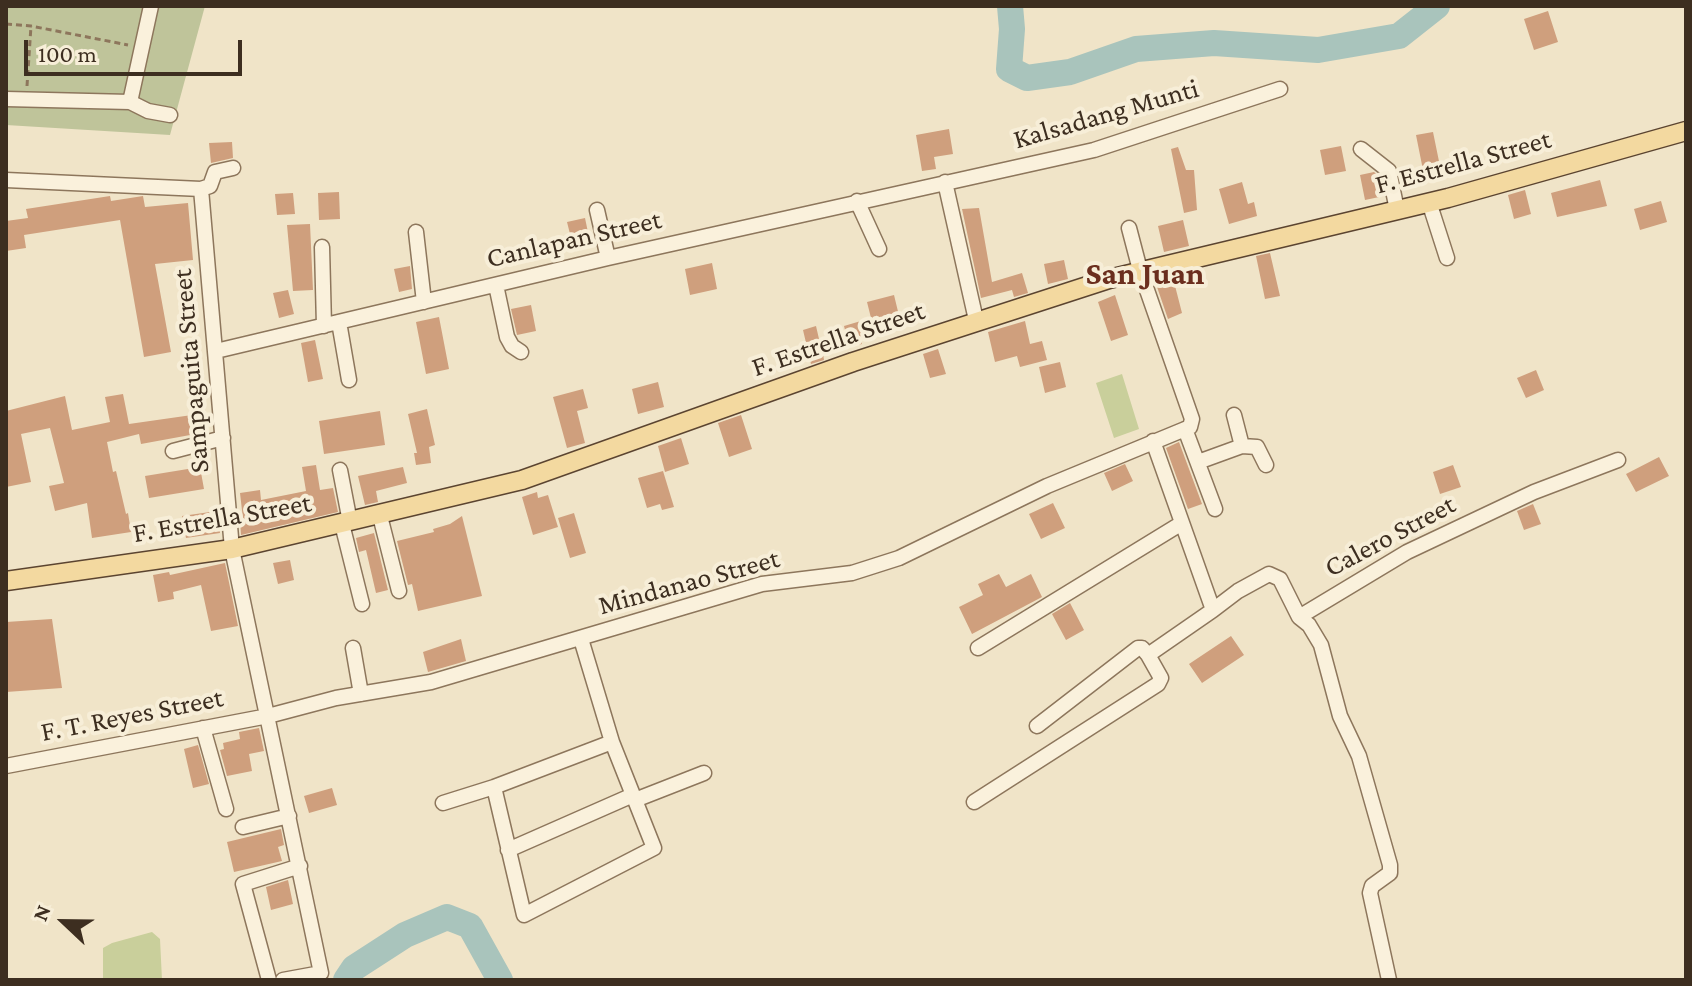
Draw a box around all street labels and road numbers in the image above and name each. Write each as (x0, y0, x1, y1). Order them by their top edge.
street label: Kalsadang Munti (1009, 71, 1203, 157)
street label: F. Estrella Street (1371, 122, 1555, 202)
street label: Canlapan Street (483, 203, 665, 275)
street label: Sampaguita Street (165, 267, 217, 475)
street label: F. Estrella Street (747, 294, 929, 384)
street label: F. Estrella Street (130, 486, 314, 550)
street label: Calero Street (1319, 488, 1461, 584)
street label: Mindanao Street (595, 542, 783, 622)
street label: F. T. Reyes Street (38, 681, 226, 749)

